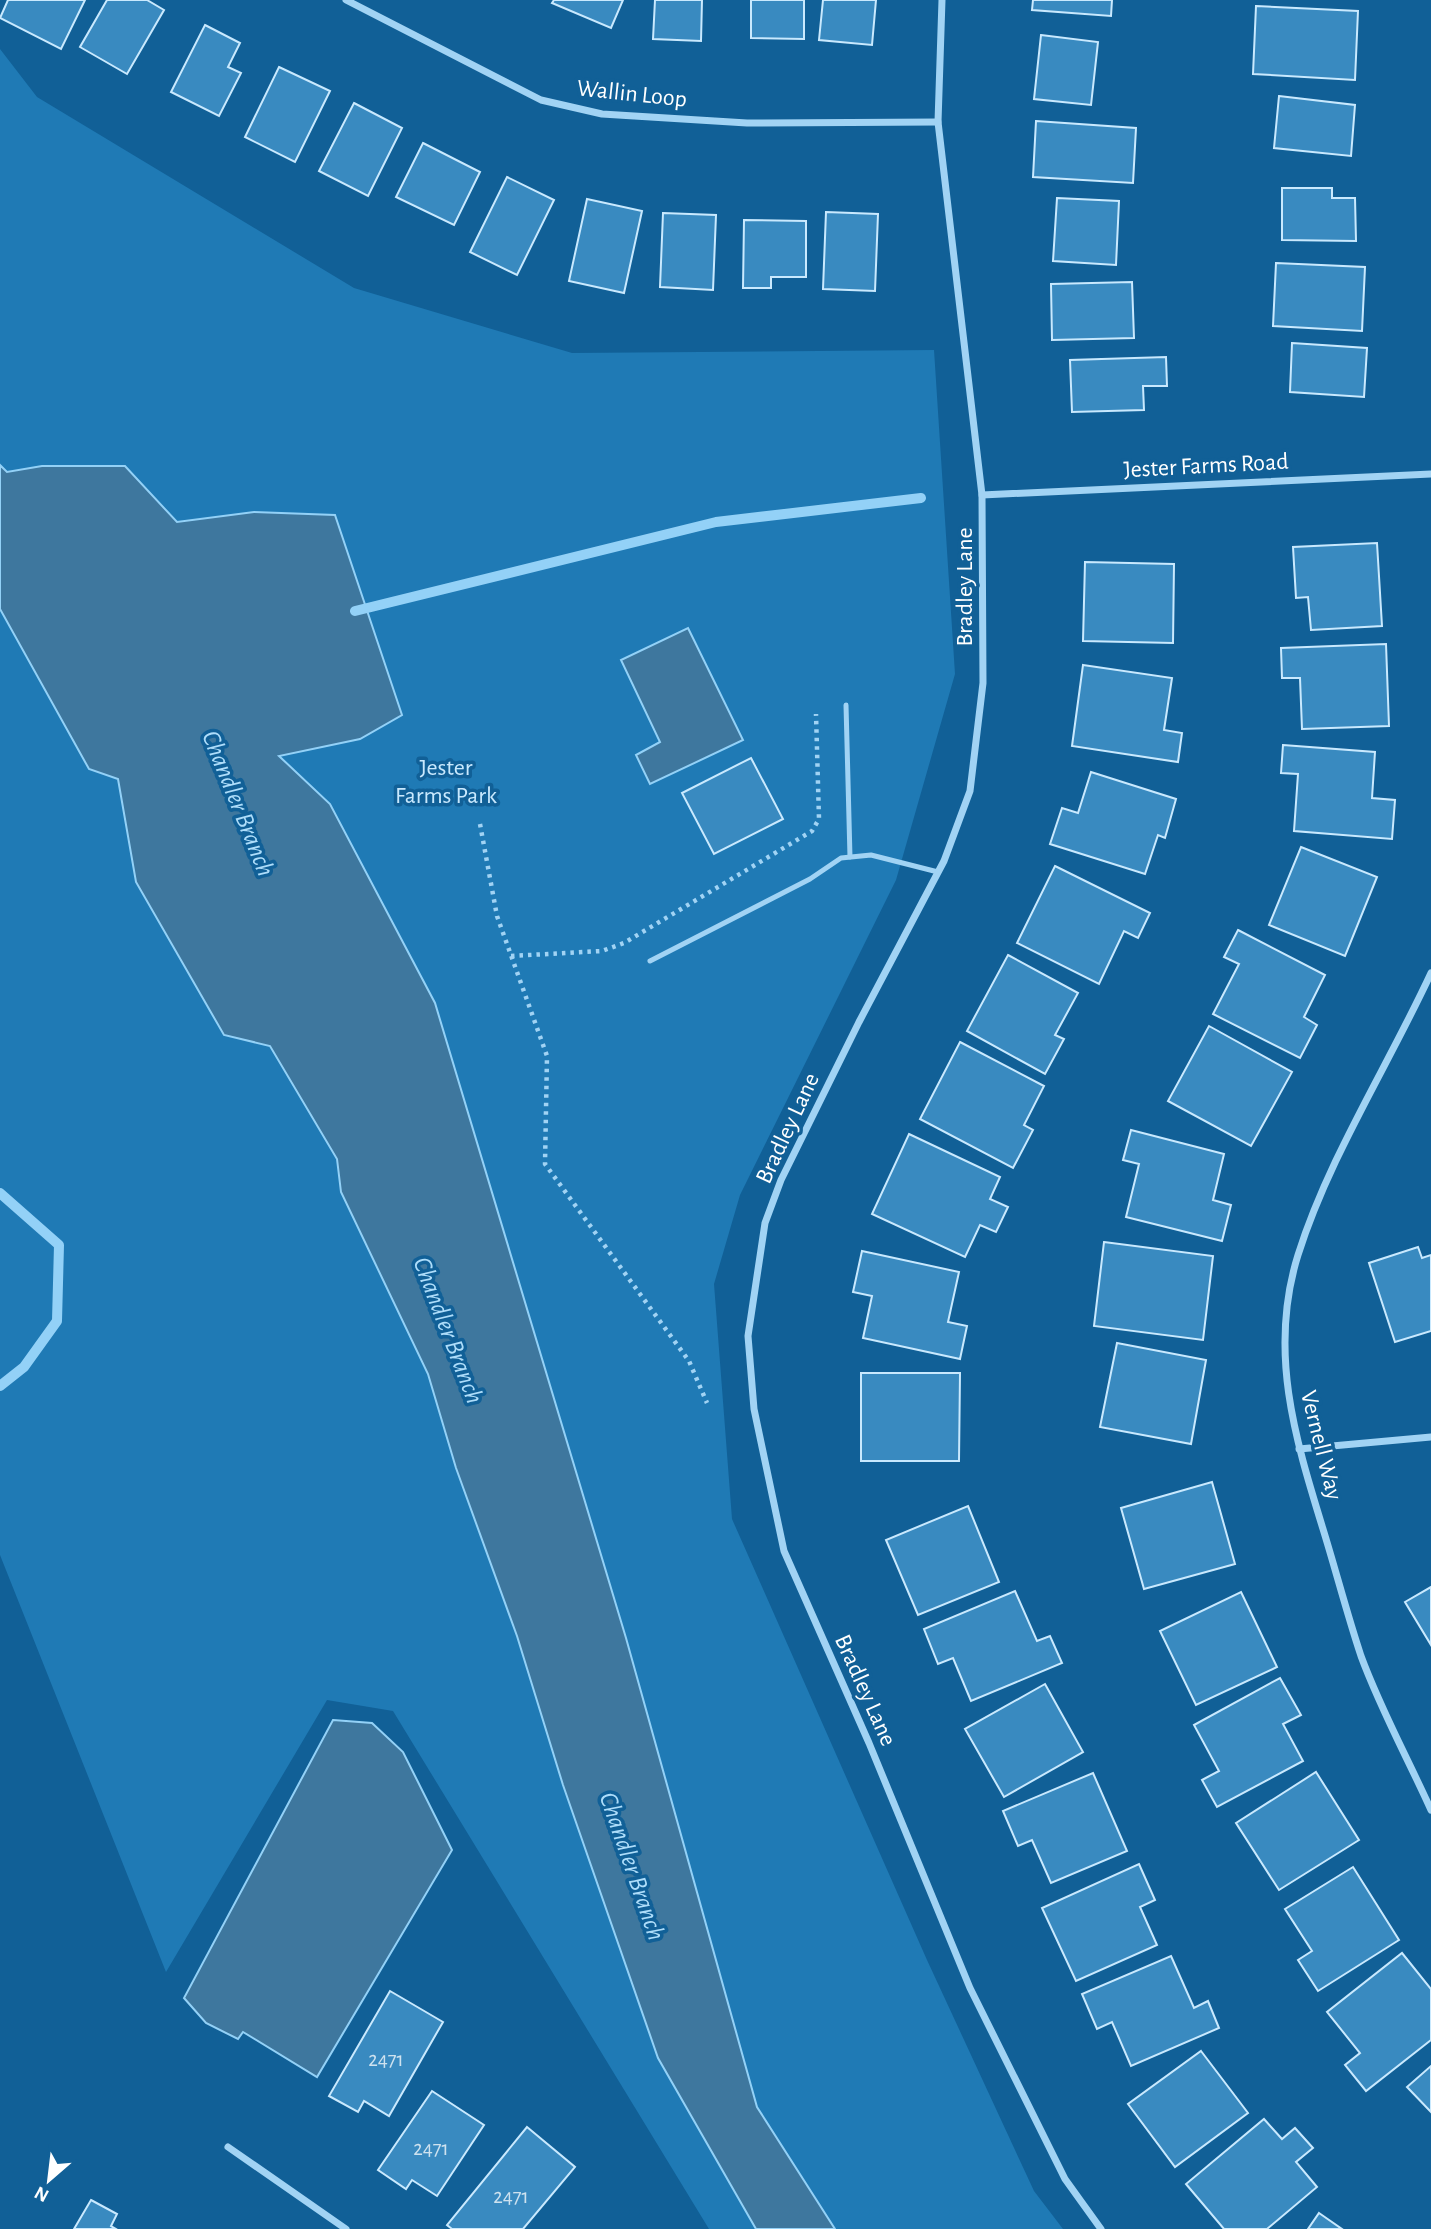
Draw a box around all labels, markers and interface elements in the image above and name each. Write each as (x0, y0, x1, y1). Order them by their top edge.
street label: Wallin Loop (576, 76, 688, 112)
street label: Jester Farms Road (1123, 450, 1289, 482)
street label: Bradley Lane (953, 527, 977, 647)
water label: Chandler Branch (197, 727, 279, 880)
park label: Jester Farms Park (395, 756, 497, 808)
street label: Bradley Lane (752, 1069, 824, 1187)
water label: Chandler Branch (408, 1253, 488, 1407)
street label: Vernell Way (1296, 1388, 1346, 1502)
street label: Bradley Lane (830, 1631, 900, 1750)
water label: Chandler Branch (595, 1789, 670, 1944)
house number: 2471 (368, 2049, 404, 2070)
house number: 2471 (413, 2138, 449, 2159)
north arrow (14, 2145, 84, 2215)
text: N (31, 2182, 52, 2205)
house number: 2471 (493, 2186, 529, 2207)

